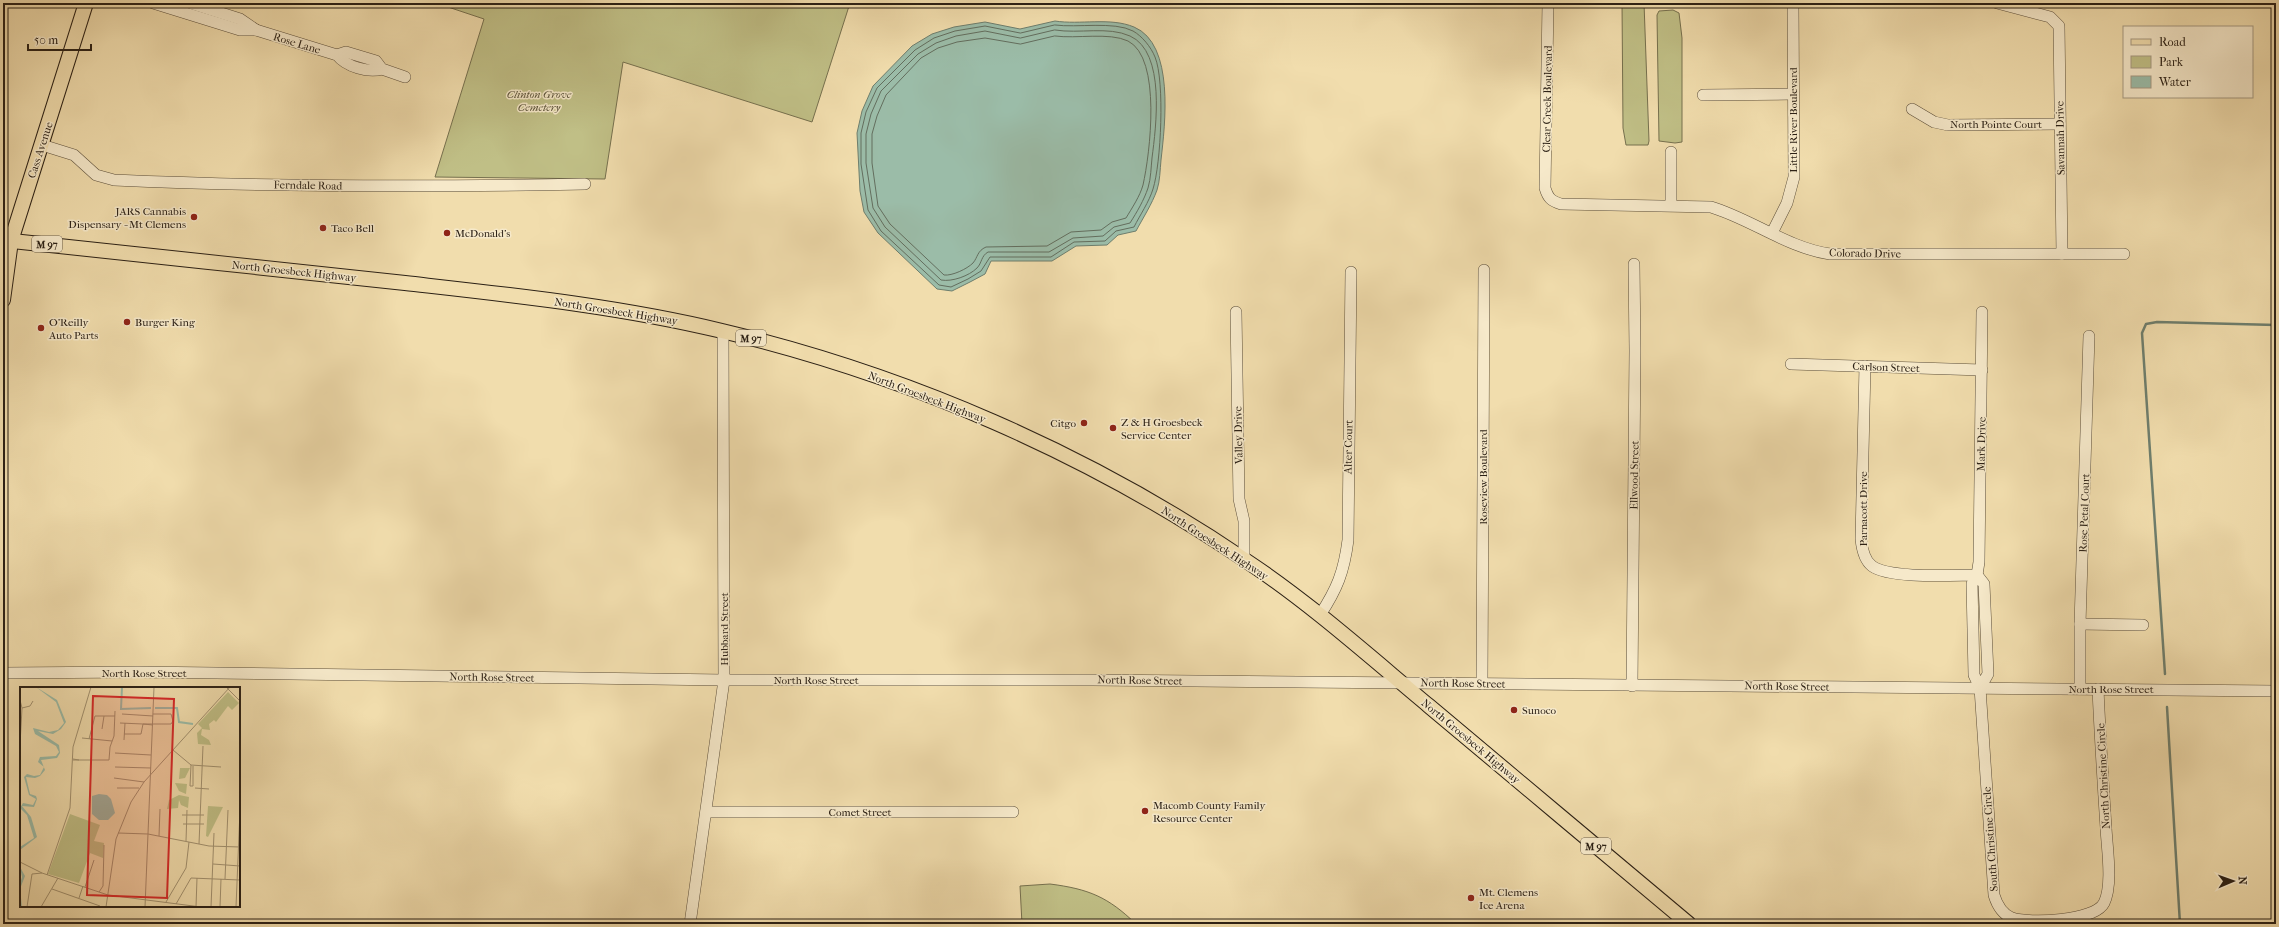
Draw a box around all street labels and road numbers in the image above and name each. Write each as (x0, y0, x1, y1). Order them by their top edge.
street label: Rose Lane (272, 30, 323, 57)
street label: Clear Creek Boulevard (1540, 44, 1555, 153)
street label: Little River Boulevard (1787, 66, 1800, 173)
street label: Savannah Drive (2053, 100, 2068, 175)
street label: North Pointe Court (1950, 118, 2042, 131)
street label: Cass Avenue (25, 120, 56, 180)
street label: Ferndale Road (274, 178, 343, 193)
road number: M 97 (32, 236, 62, 252)
street label: Colorado Drive (1829, 246, 1902, 261)
street label: North Groesbeck Highway (231, 259, 358, 285)
street label: North Groesbeck Highway (553, 295, 680, 328)
road number: M 97 (736, 330, 766, 346)
street label: Carlson Street (1852, 360, 1920, 375)
street label: North Groesbeck Highway (866, 369, 989, 426)
street label: Valley Drive (1231, 405, 1246, 465)
street label: Mark Drive (1975, 416, 1988, 471)
street label: Alter Court (1342, 420, 1355, 475)
street label: Roseview Boulevard (1477, 428, 1490, 525)
street label: Ellwood Street (1627, 440, 1642, 510)
street label: Parnacott Drive (1857, 471, 1870, 547)
street label: Rose Petal Court (2077, 473, 2092, 553)
street label: North Groesbeck Highway (1159, 504, 1272, 584)
street label: Hubbard Street (718, 592, 731, 666)
street label: North Rose Street (101, 667, 187, 680)
street label: North Rose Street (449, 670, 535, 685)
street label: North Rose Street (1097, 673, 1183, 688)
street label: North Rose Street (773, 674, 859, 687)
street label: North Rose Street (1420, 676, 1506, 691)
street label: North Rose Street (1744, 679, 1830, 694)
street label: North Rose Street (2068, 683, 2154, 696)
street label: North Groesbeck Highway (1419, 696, 1524, 787)
street label: North Christine Circle (2094, 722, 2113, 829)
street label: South Christine Circle (1980, 786, 2001, 892)
street label: Comet Street (829, 806, 891, 819)
road number: M 97 (1581, 838, 1611, 854)

